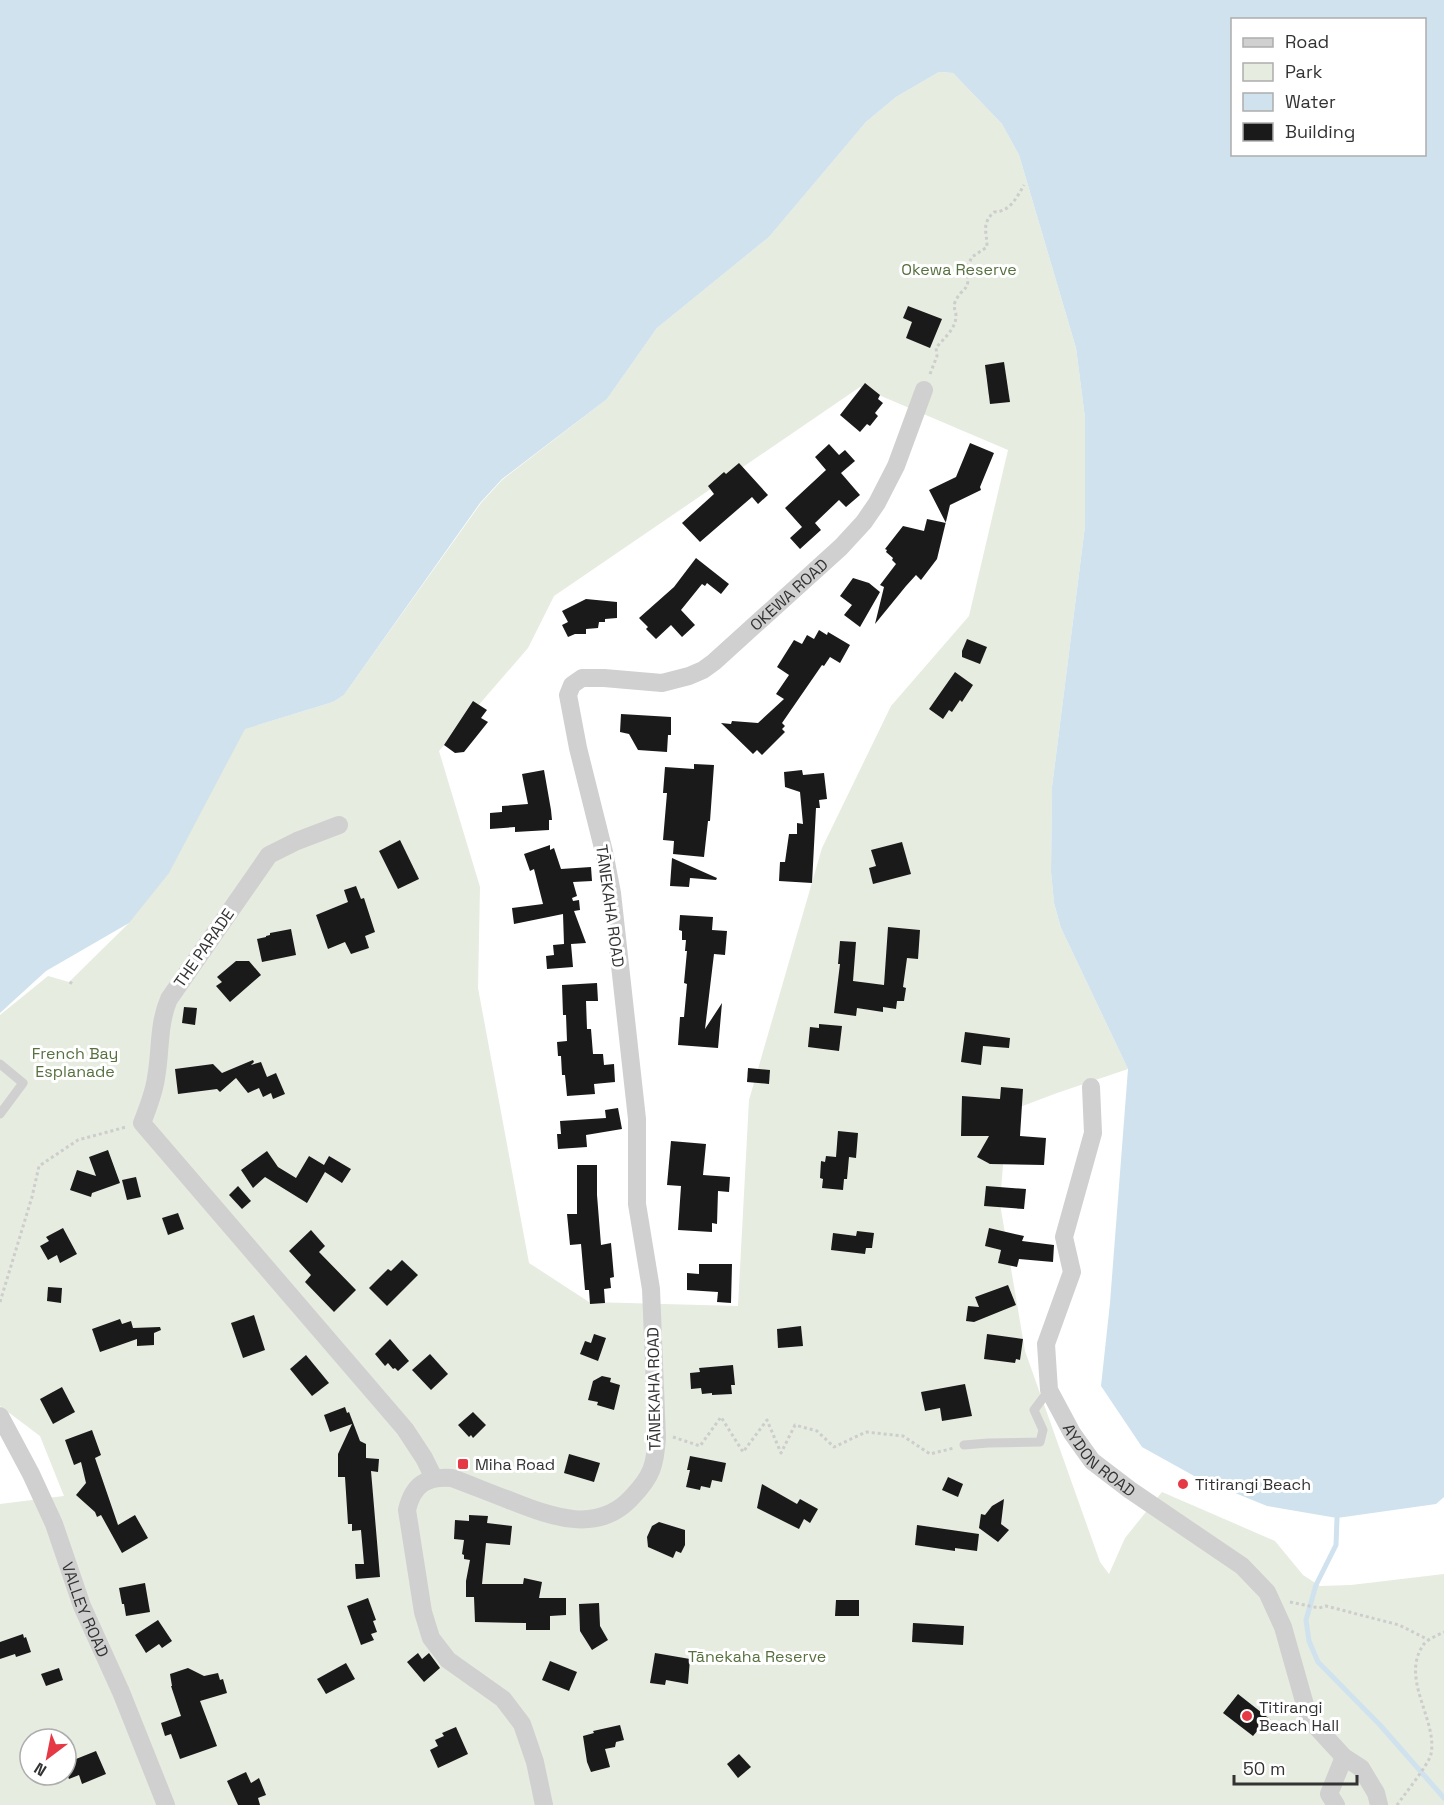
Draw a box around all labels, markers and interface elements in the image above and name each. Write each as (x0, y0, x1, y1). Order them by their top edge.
legend (1231, 18, 1426, 156)
text: Road (1285, 30, 1329, 53)
text: Park (1285, 60, 1323, 83)
text: Water (1285, 90, 1336, 113)
text: Building (1285, 120, 1355, 143)
park label: Okewa Reserve (901, 259, 1017, 280)
street label: OKEWA ROAD (745, 554, 832, 635)
street label: TĀNEKAHA ROAD (591, 843, 629, 969)
street label: THE PARADE (169, 904, 239, 992)
park label: French Bay Esplanade (32, 1043, 118, 1082)
street label: TĀNEKAHA ROAD (642, 1327, 666, 1451)
street label: AYDON ROAD (1058, 1420, 1140, 1501)
place label: Miha Road (475, 1454, 555, 1475)
marker: Miha Road (456, 1457, 470, 1471)
place label: Titirangi Beach (1195, 1474, 1311, 1495)
marker: Titirangi Beach (1176, 1477, 1190, 1491)
street label: VALLEY ROAD (57, 1559, 114, 1660)
park label: Tānekaha Reserve (688, 1646, 826, 1667)
place label: Titirangi Beach Hall (1259, 1697, 1339, 1736)
marker: Titirangi Beach Hall (1240, 1709, 1254, 1723)
north arrow (18, 1727, 78, 1787)
scale bar (1234, 1748, 1357, 1786)
text: 50 m (1243, 1757, 1285, 1780)
text: N (30, 1758, 50, 1781)

